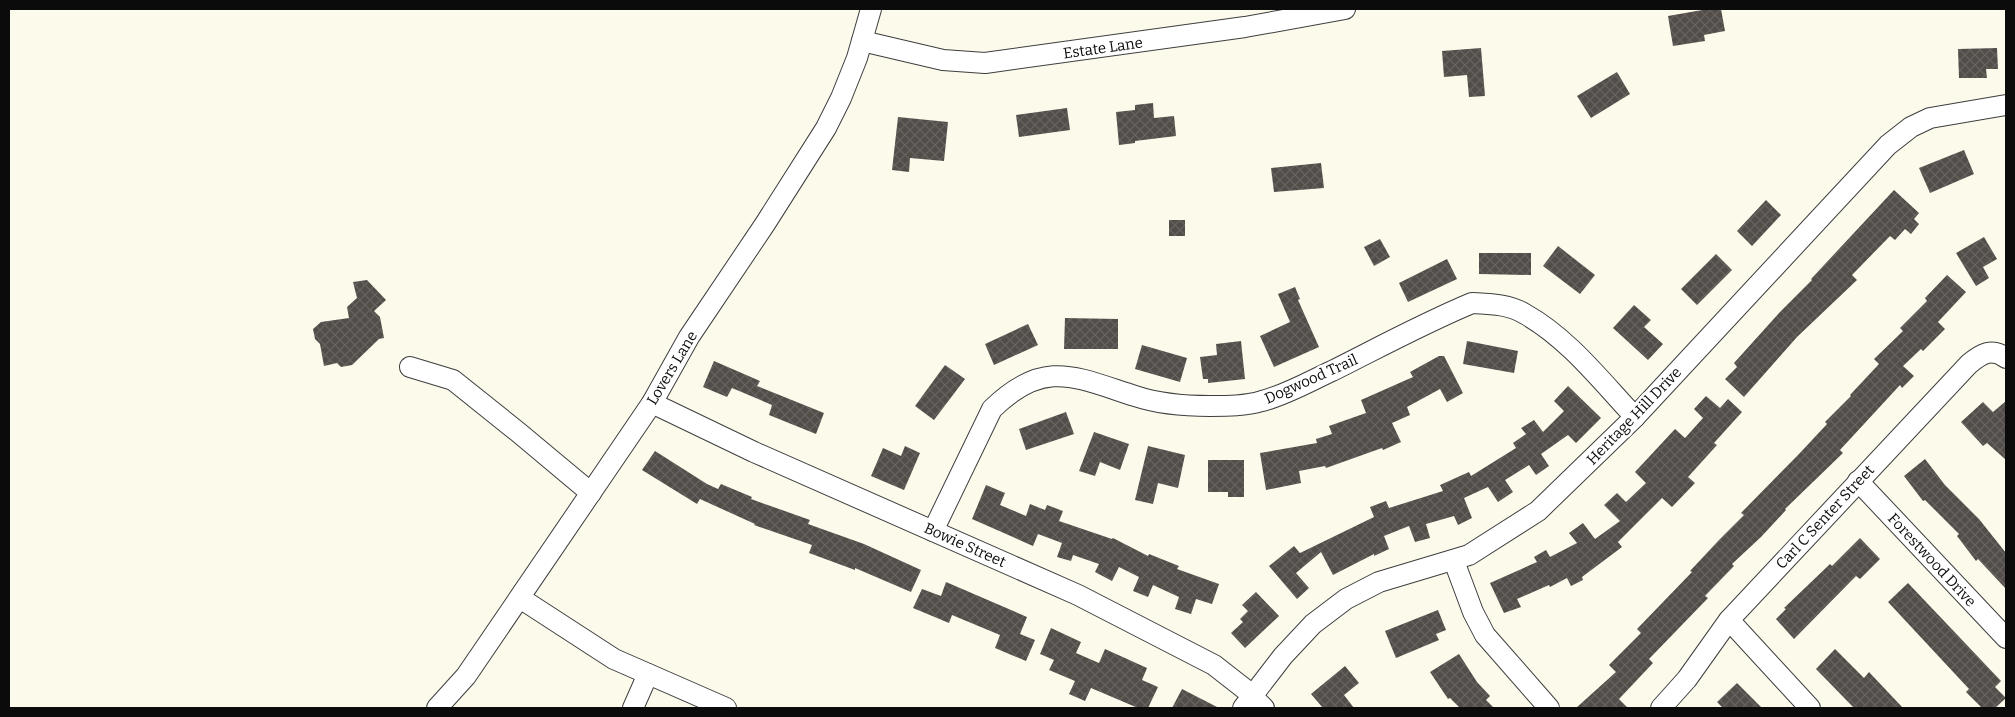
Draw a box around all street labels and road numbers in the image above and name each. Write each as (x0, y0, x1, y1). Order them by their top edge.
street label: Estate Lane (1062, 34, 1144, 62)
street label: Lovers Lane (643, 328, 701, 408)
street label: Dogwood Trail (1262, 350, 1360, 408)
street label: Heritage Hill Drive (1583, 363, 1685, 469)
street label: Carl C Senter Street (1772, 461, 1878, 573)
street label: Forestwood Drive (1884, 510, 1980, 610)
street label: Bowie Street (921, 519, 1009, 571)

